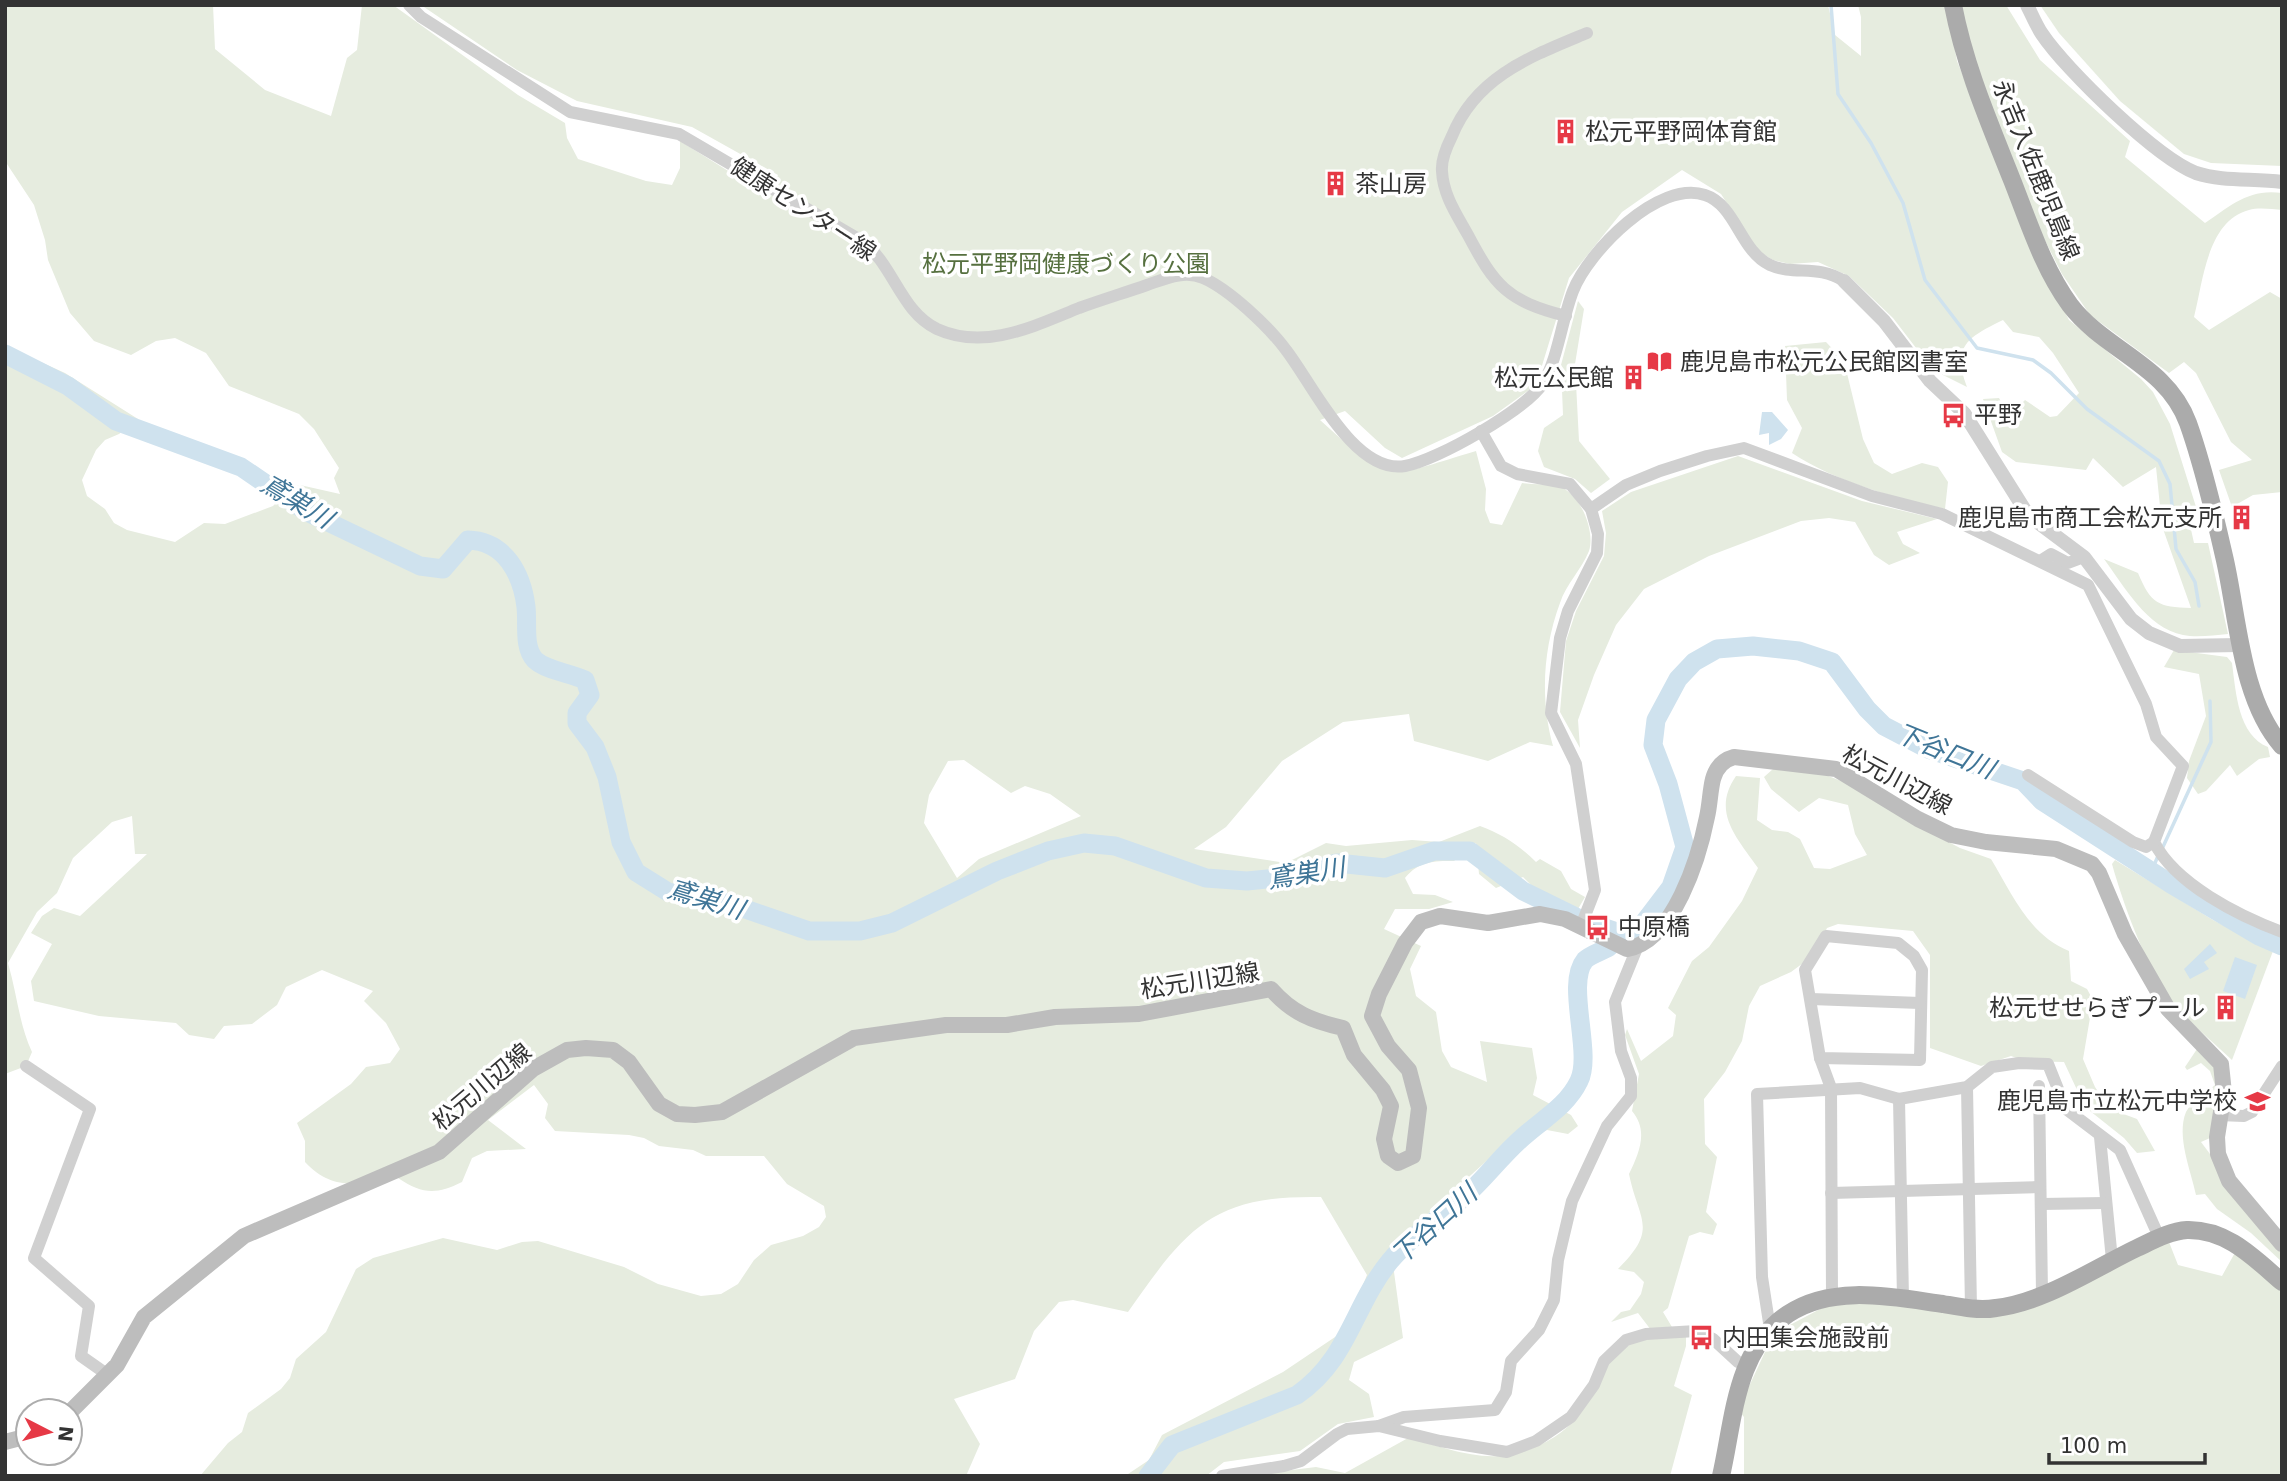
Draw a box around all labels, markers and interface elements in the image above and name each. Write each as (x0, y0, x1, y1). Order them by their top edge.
street label: 永吉入佐鹿児島線 (1987, 76, 2085, 264)
building icon: 松元平野岡体育館 (1551, 118, 1579, 146)
place label: 松元平野岡体育館 (1585, 118, 1777, 146)
street label: 健康センター線 (725, 152, 881, 266)
building icon: 茶山房 (1321, 170, 1349, 198)
place label: 茶山房 (1355, 170, 1427, 198)
park label: 松元平野岡健康づくり公園 (922, 250, 1210, 278)
library icon: 鹿児島市松元公民館図書室 (1646, 348, 1674, 376)
place label: 鹿児島市松元公民館図書室 (1680, 348, 1968, 376)
place label: 松元公民館 (1494, 364, 1614, 392)
building icon: 松元公民館 (1620, 364, 1648, 392)
bus stop icon: 平野 (1940, 401, 1968, 429)
place label: 平野 (1974, 401, 2022, 429)
water label: 鳶巣川 (256, 468, 341, 535)
place label: 鹿児島市商工会松元支所 (1958, 504, 2222, 532)
building icon: 鹿児島市商工会松元支所 (2228, 504, 2256, 532)
water label: 下谷口川 (1891, 718, 2002, 786)
street label: 松元川辺線 (1837, 739, 1957, 821)
water label: 鳶巣川 (1265, 852, 1350, 894)
water label: 鳶巣川 (664, 873, 751, 926)
bus stop icon: 中原橋 (1584, 913, 1612, 941)
place label: 中原橋 (1618, 913, 1690, 941)
street label: 松元川辺線 (1139, 958, 1261, 1004)
place label: 松元せせらぎプール (1989, 994, 2205, 1022)
building icon: 松元せせらぎプール (2211, 994, 2239, 1022)
street label: 松元川辺線 (427, 1038, 537, 1136)
place label: 鹿児島市立松元中学校 (1997, 1087, 2237, 1115)
school or university icon: 鹿児島市立松元中学校 (2243, 1087, 2271, 1115)
water label: 下谷口川 (1385, 1176, 1485, 1270)
bus stop icon: 内田集会施設前 (1688, 1324, 1716, 1352)
place label: 内田集会施設前 (1722, 1324, 1890, 1352)
north arrow (14, 1397, 84, 1467)
scale bar (2049, 1422, 2205, 1466)
text: N (54, 1425, 78, 1443)
text: 100 m (2060, 1434, 2127, 1458)

